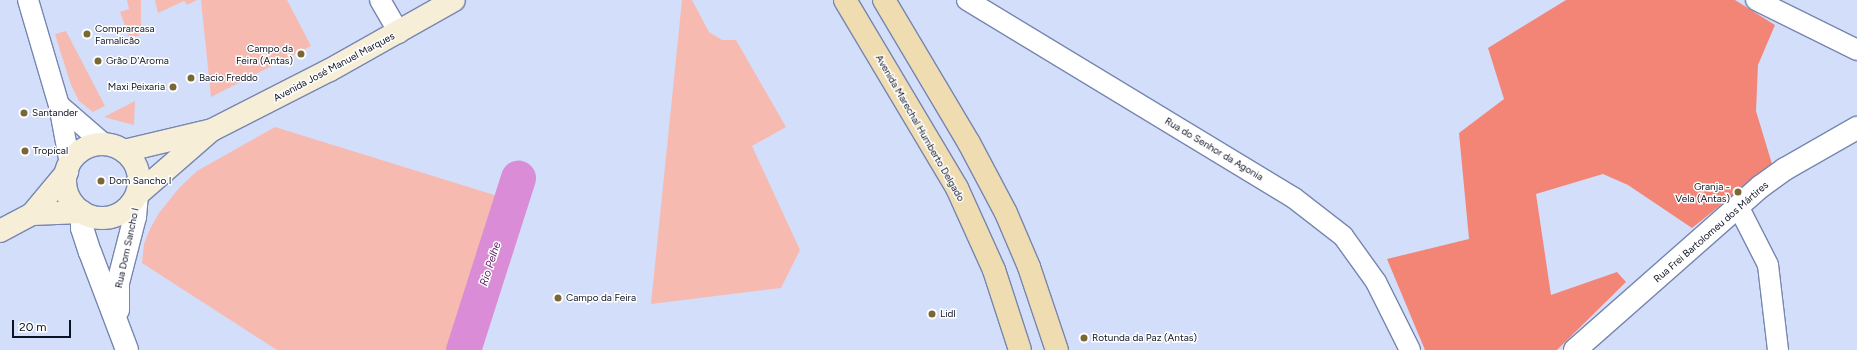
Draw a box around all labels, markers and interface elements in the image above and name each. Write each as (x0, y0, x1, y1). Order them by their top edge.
place label: Comprarcasa Famalicão (95, 22, 155, 46)
marker: Comprarcasa Famalicão (82, 29, 92, 39)
street label: Avenida José Manuel Marques (271, 30, 397, 104)
place label: Campo da Feira (Antas) (236, 42, 293, 66)
marker: Campo da Feira (Antas) (296, 49, 306, 59)
street label: Avenida Marechal Humberto Delgado (873, 53, 967, 203)
place label: Grão D'Aroma (106, 55, 169, 67)
marker: Grão D'Aroma (93, 56, 103, 66)
place label: Bacio Freddo (199, 72, 258, 84)
marker: Bacio Freddo (186, 73, 196, 83)
place label: Maxi Peixaria (108, 81, 165, 93)
marker: Maxi Peixaria (168, 82, 178, 92)
place label: Santander (32, 107, 78, 119)
marker: Santander (19, 108, 29, 118)
street label: Rua do Senhor da Agonia (1163, 115, 1265, 183)
place label: Tropical (33, 145, 68, 157)
marker: Tropical (20, 146, 30, 156)
place label: Dom Sancho I (109, 175, 171, 187)
marker: Dom Sancho I (96, 176, 106, 186)
street label: Rua Frei Bartolomeu dos Mártires (1651, 179, 1771, 285)
place label: Granja - Vela (Antas) (1675, 180, 1730, 204)
marker: Granja - Vela (Antas) (1733, 187, 1743, 197)
street label: Rua Dom Sancho I (113, 207, 141, 289)
water label: Rio Pelhe (478, 240, 504, 288)
place label: Campo da Feira (566, 292, 636, 304)
marker: Campo da Feira (553, 293, 563, 303)
place label: Lidl (940, 308, 956, 320)
marker: Lidl (927, 309, 937, 319)
scale bar (14, 312, 73, 338)
text: 20 m (19, 320, 47, 334)
place label: Rotunda da Paz (Antas) (1092, 332, 1197, 344)
marker: Rotunda da Paz (Antas) (1079, 333, 1089, 343)

